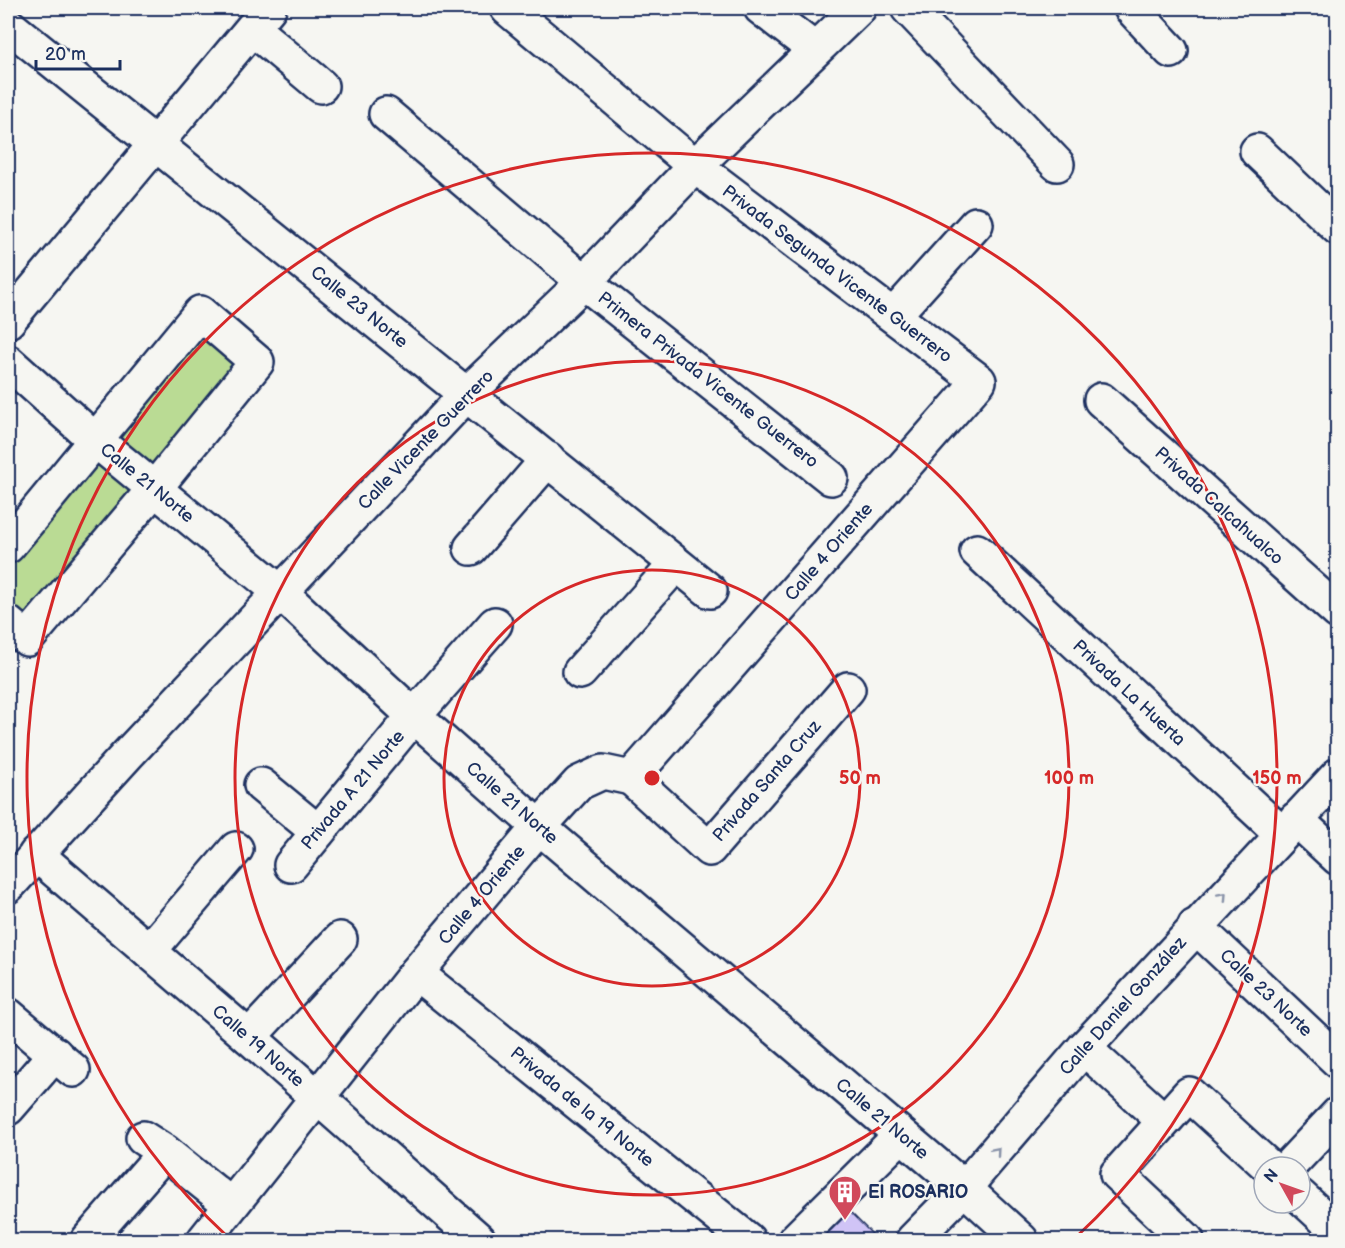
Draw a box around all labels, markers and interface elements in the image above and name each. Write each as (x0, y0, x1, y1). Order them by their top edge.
scale bar (36, 33, 120, 71)
text: 20 m (45, 44, 86, 65)
street label: Privada Segunda Vicente Guerrero (718, 181, 956, 367)
street label: Calle 23 Norte (306, 261, 412, 353)
street label: Primera Privada Vicente Guerrero (594, 287, 822, 473)
street label: Calle Vicente Guerrero (354, 366, 498, 514)
street label: Calle 21 Norte (96, 439, 198, 527)
street label: Privada Calcahualco (1150, 443, 1288, 569)
street label: Calle 4 Oriente (781, 498, 878, 605)
street label: Privada La Huerta (1068, 636, 1190, 750)
street label: Privada Santa Cruz (708, 716, 826, 846)
street label: Privada A 21 Norte (297, 726, 409, 854)
street label: Calle 21 Norte (462, 757, 562, 849)
centre of rings (642, 768, 662, 788)
text: 50 m (839, 768, 881, 789)
text: 100 m (1044, 768, 1094, 789)
text: 150 m (1252, 768, 1302, 789)
street label: Calle 4 Oriente (434, 841, 530, 949)
one-way arrow (1216, 892, 1227, 903)
street label: Calle Daniel González (1055, 932, 1191, 1080)
street label: Calle 23 Norte (1215, 945, 1317, 1041)
street label: Calle 19 Norte (208, 1000, 308, 1092)
street label: Privada de la 19 Norte (506, 1043, 658, 1172)
street label: Calle 21 Norte (831, 1074, 933, 1164)
one-way arrow (989, 1147, 1000, 1158)
north arrow (1252, 1155, 1312, 1215)
text: N (1261, 1166, 1283, 1187)
building icon: El ROSARIO (827, 1174, 863, 1221)
place label: El ROSARIO (868, 1182, 968, 1203)

